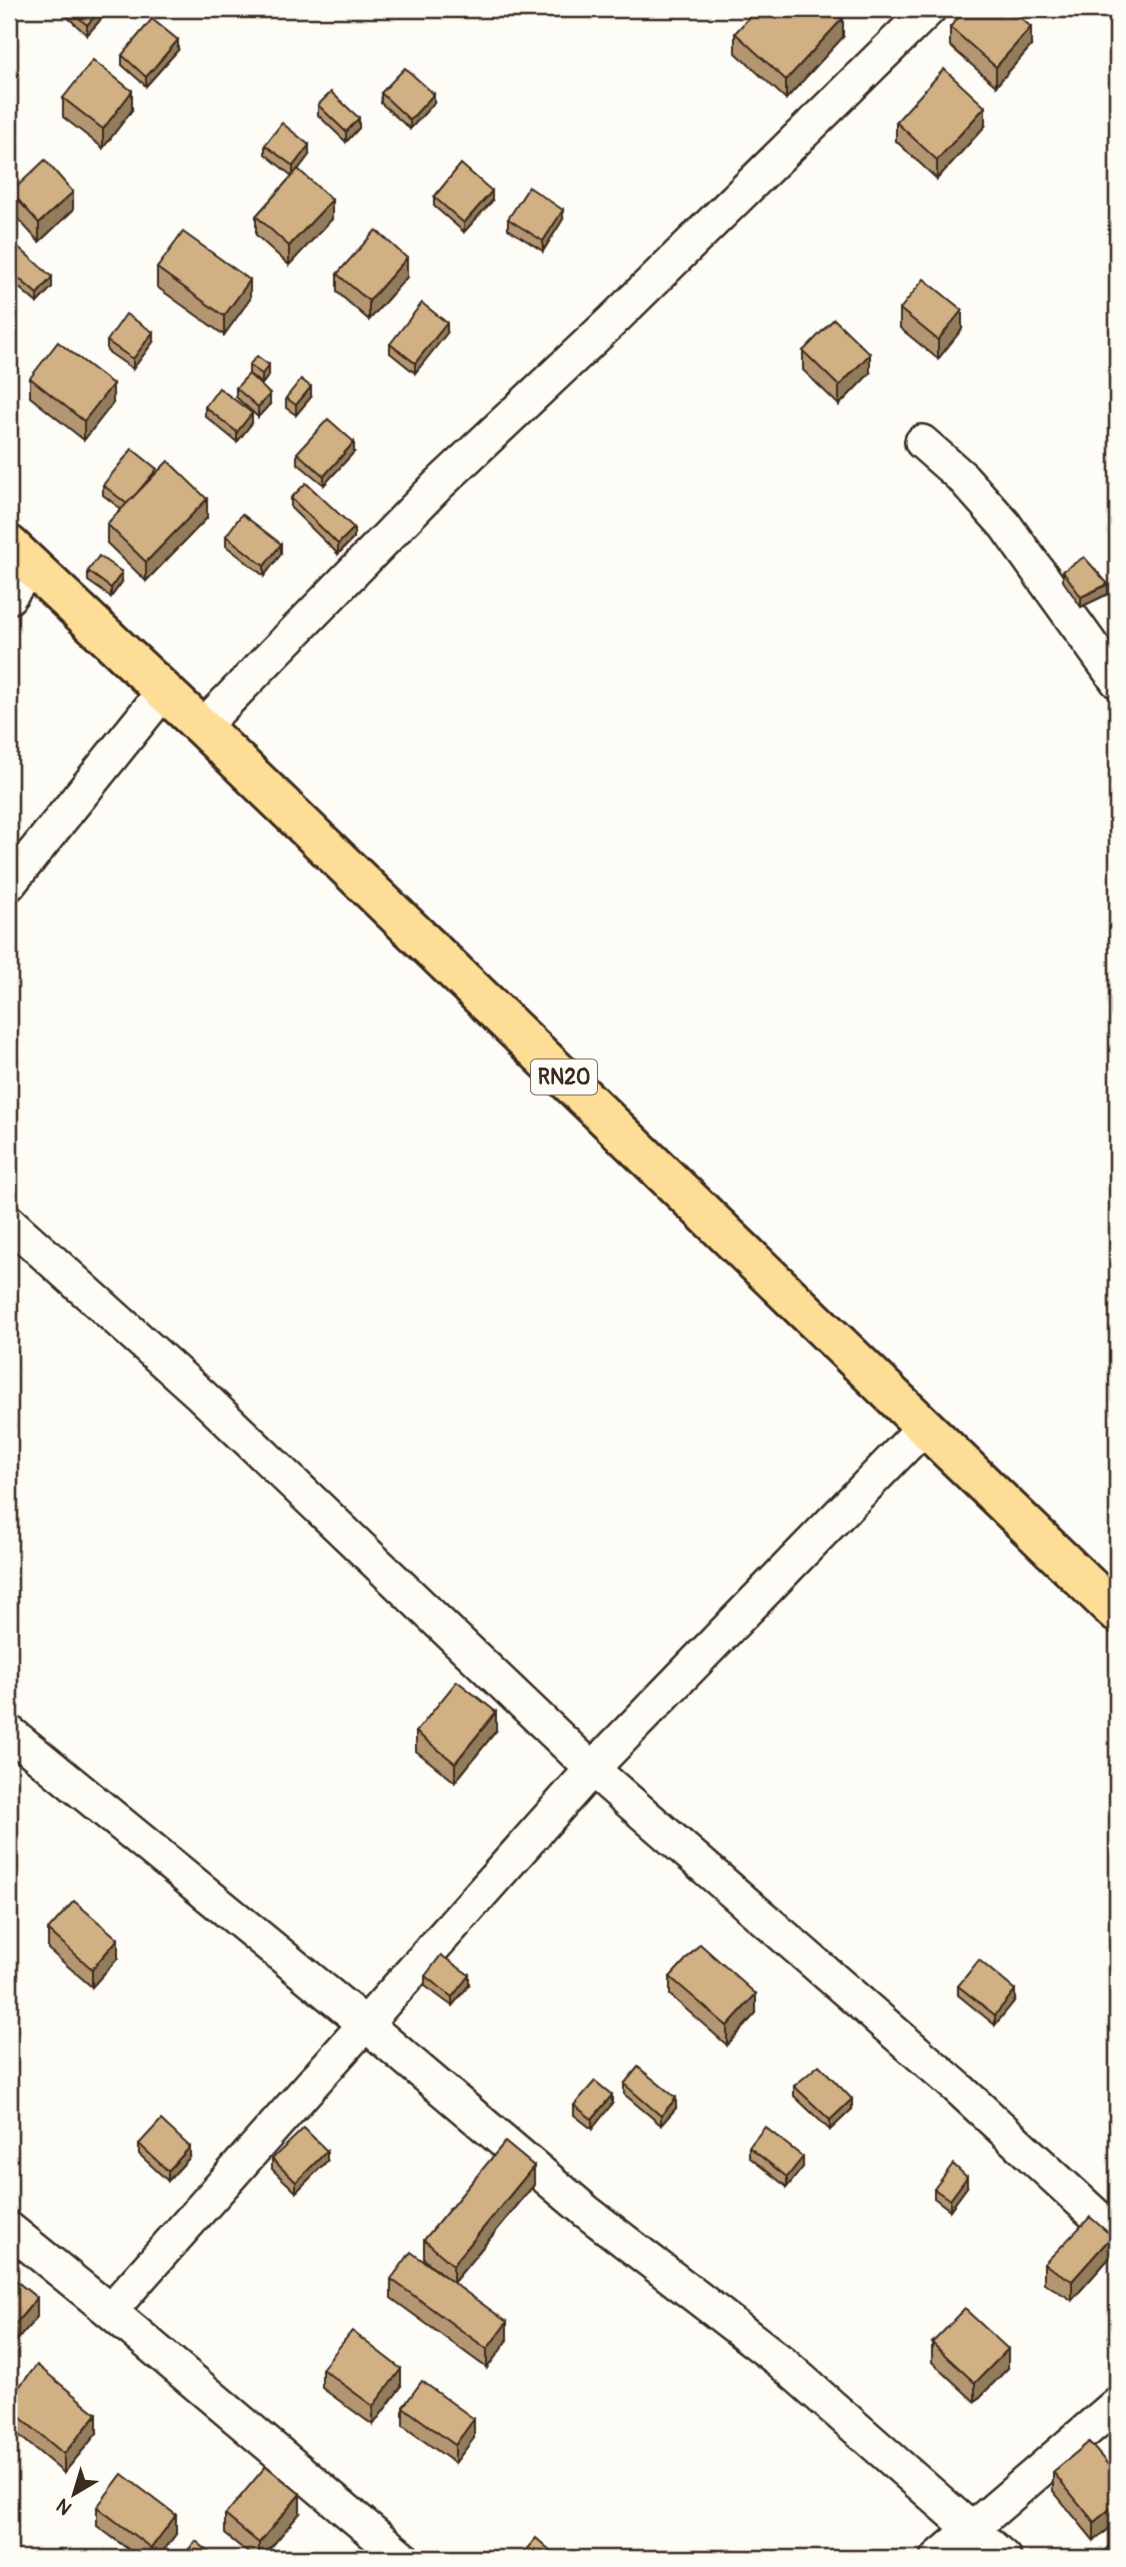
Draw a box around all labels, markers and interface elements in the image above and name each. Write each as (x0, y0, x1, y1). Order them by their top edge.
road number: RN20 (531, 1060, 597, 1094)
north arrow (38, 2458, 108, 2528)
text: N (52, 2493, 77, 2520)

